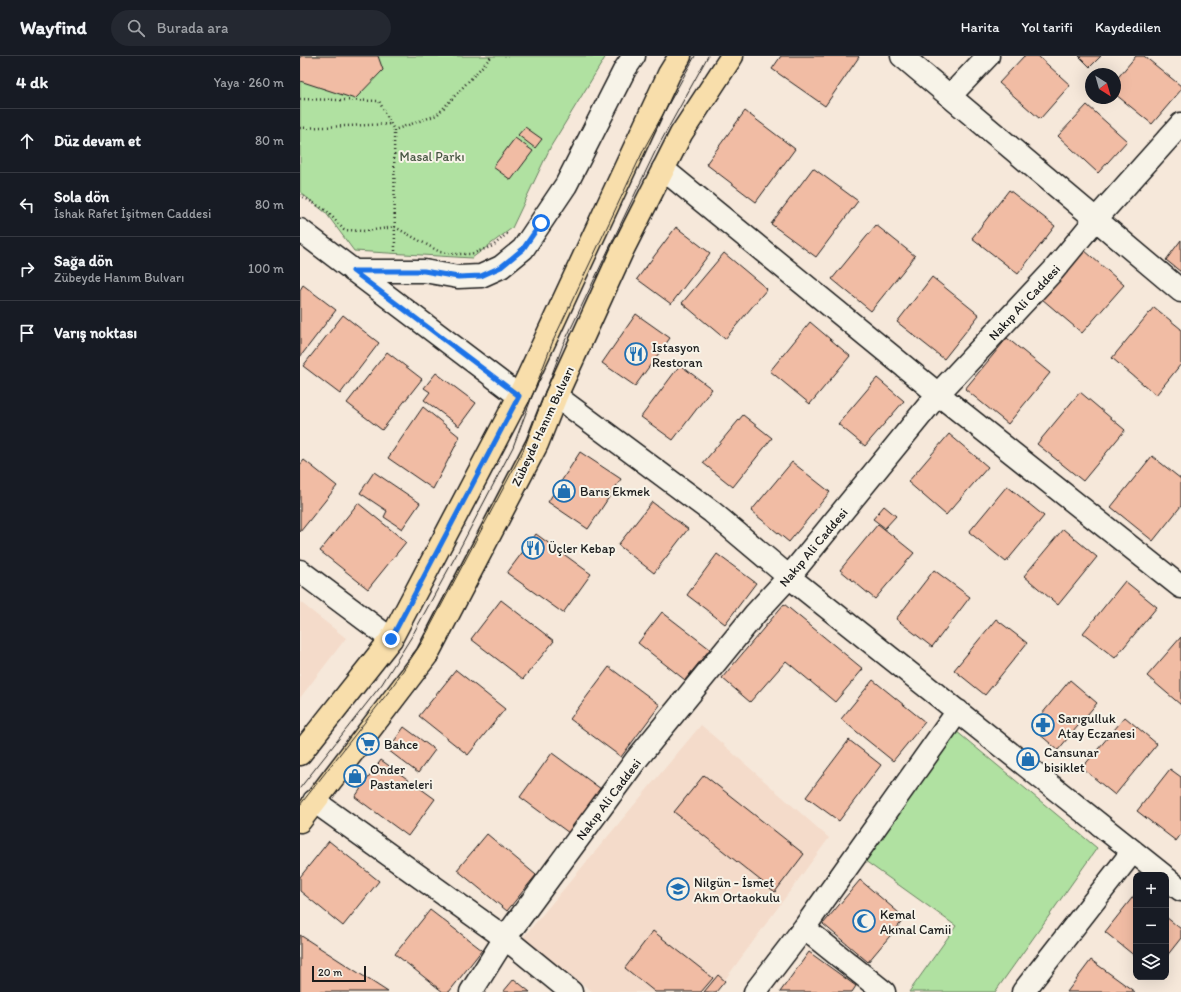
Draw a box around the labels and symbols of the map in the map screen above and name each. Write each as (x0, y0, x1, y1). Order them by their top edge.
north arrow (1085, 68, 1121, 104)
park label: Masal Parkı (399, 149, 465, 164)
route start (532, 214, 550, 232)
street label: Nakıp Ali Caddesi (985, 261, 1063, 343)
place label: Istasyon Restoran (652, 340, 703, 370)
restaurant icon: Istasyon Restoran (623, 341, 649, 367)
street label: Zübeyde Hanım Bulvarı (508, 364, 577, 488)
shop icon: Barıs Ekmek (551, 478, 577, 504)
place label: Barıs Ekmek (580, 484, 650, 499)
street label: Nakıp Ali Caddesi (776, 505, 851, 590)
restaurant icon: Üçler Kebap (520, 535, 546, 561)
place label: Üçler Kebap (548, 540, 615, 556)
route end (382, 630, 400, 648)
place label: Sarıgulluk Atay Eczanesi (1058, 711, 1135, 741)
pharmacy icon: Sarıgulluk Atay Eczanesi (1030, 712, 1056, 738)
supermarket icon: Bahce (355, 731, 381, 757)
place label: Bahce (384, 737, 418, 752)
place label: Cansunar bisiklet (1044, 745, 1099, 775)
shop icon: Cansunar bisiklet (1015, 746, 1041, 772)
street label: Nakıp Ali Caddesi (573, 756, 644, 843)
place label: Onder Pastaneleri (370, 762, 433, 792)
shop icon: Onder Pastaneleri (342, 763, 368, 789)
place label: Nilgün - İsmet Akın Ortaokulu (694, 875, 780, 905)
school or university icon: Nilgün - İsmet Akın Ortaokulu (665, 876, 691, 902)
place label: Kemal Akınal Camii (880, 907, 951, 937)
mosque icon: Kemal Akınal Camii (851, 908, 877, 934)
scale bar (312, 964, 366, 983)

